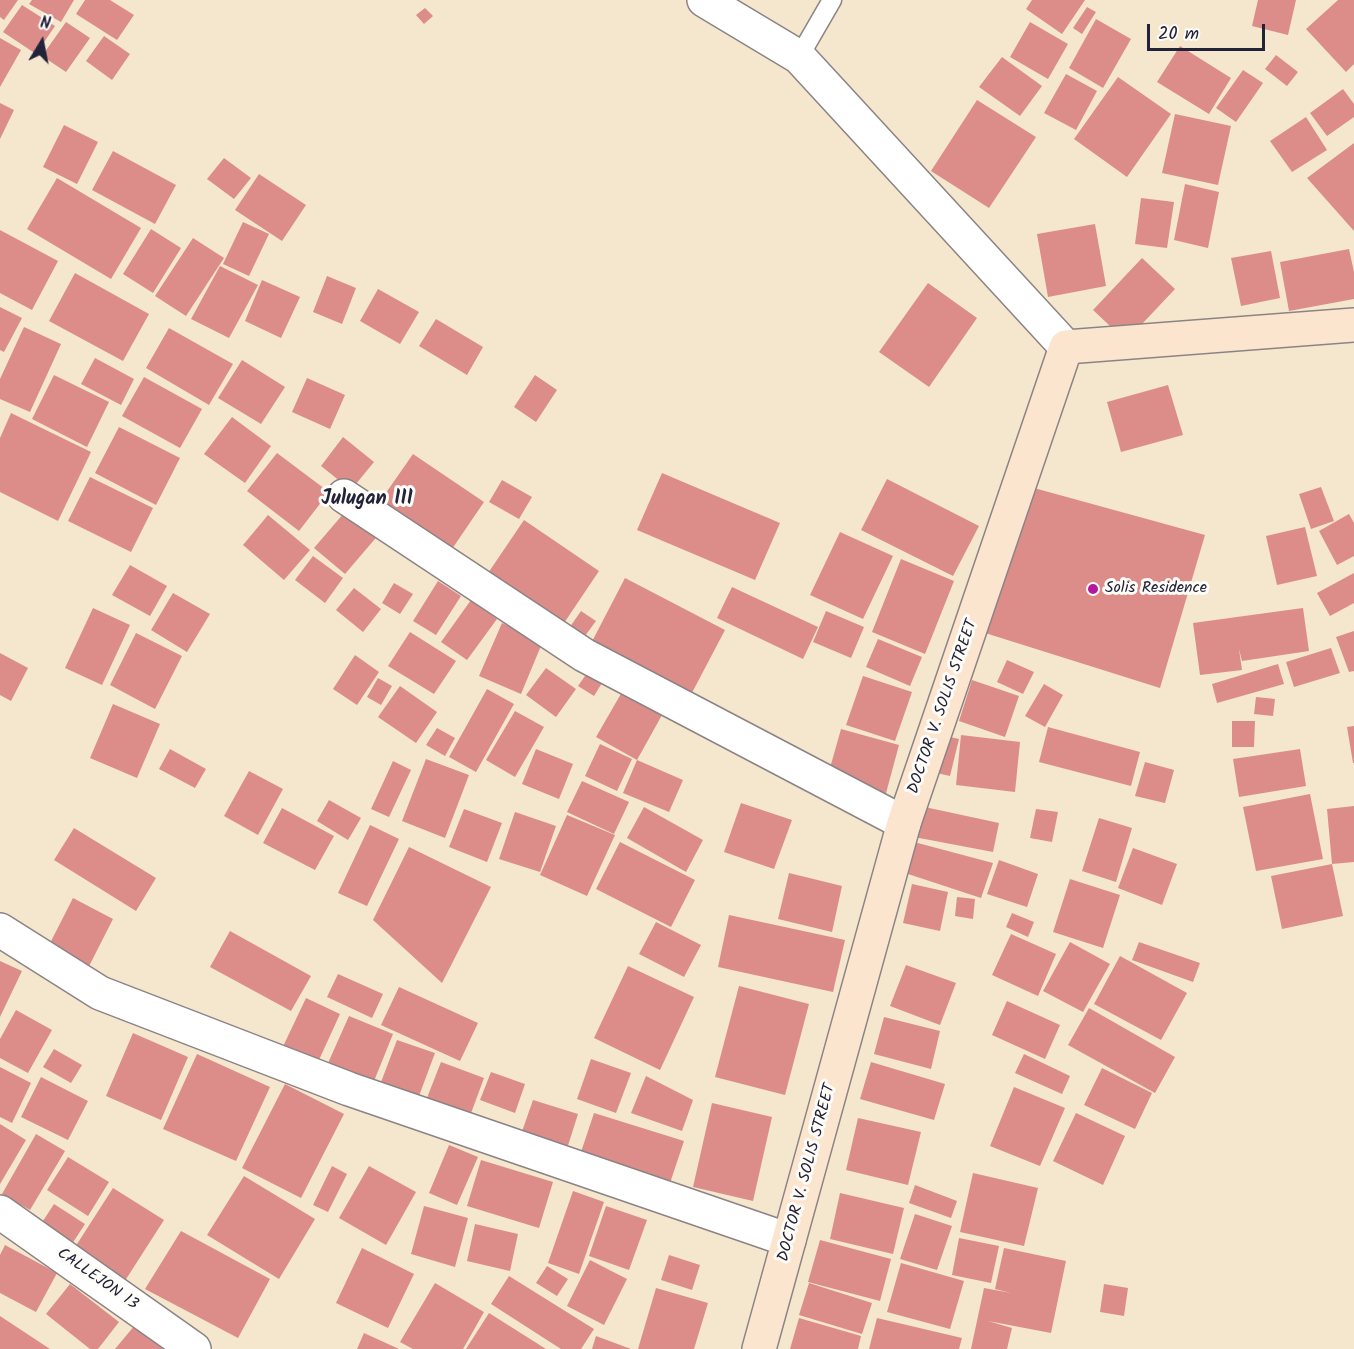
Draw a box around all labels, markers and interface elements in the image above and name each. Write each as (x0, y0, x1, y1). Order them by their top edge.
text: N (38, 11, 52, 37)
north arrow (12, 12, 72, 72)
scale bar (1150, 12, 1268, 50)
text: 20 m (1158, 20, 1199, 49)
district label: Julugan III (321, 489, 413, 513)
place label: Solis Residence (1105, 579, 1207, 599)
marker: Solis Residence (1086, 582, 1100, 596)
street label: DOCTOR V. SOLIS STREET (905, 617, 983, 797)
street label: DOCTOR V. SOLIS STREET (775, 1082, 841, 1264)
street label: CALLEJON 13 (53, 1245, 141, 1315)

